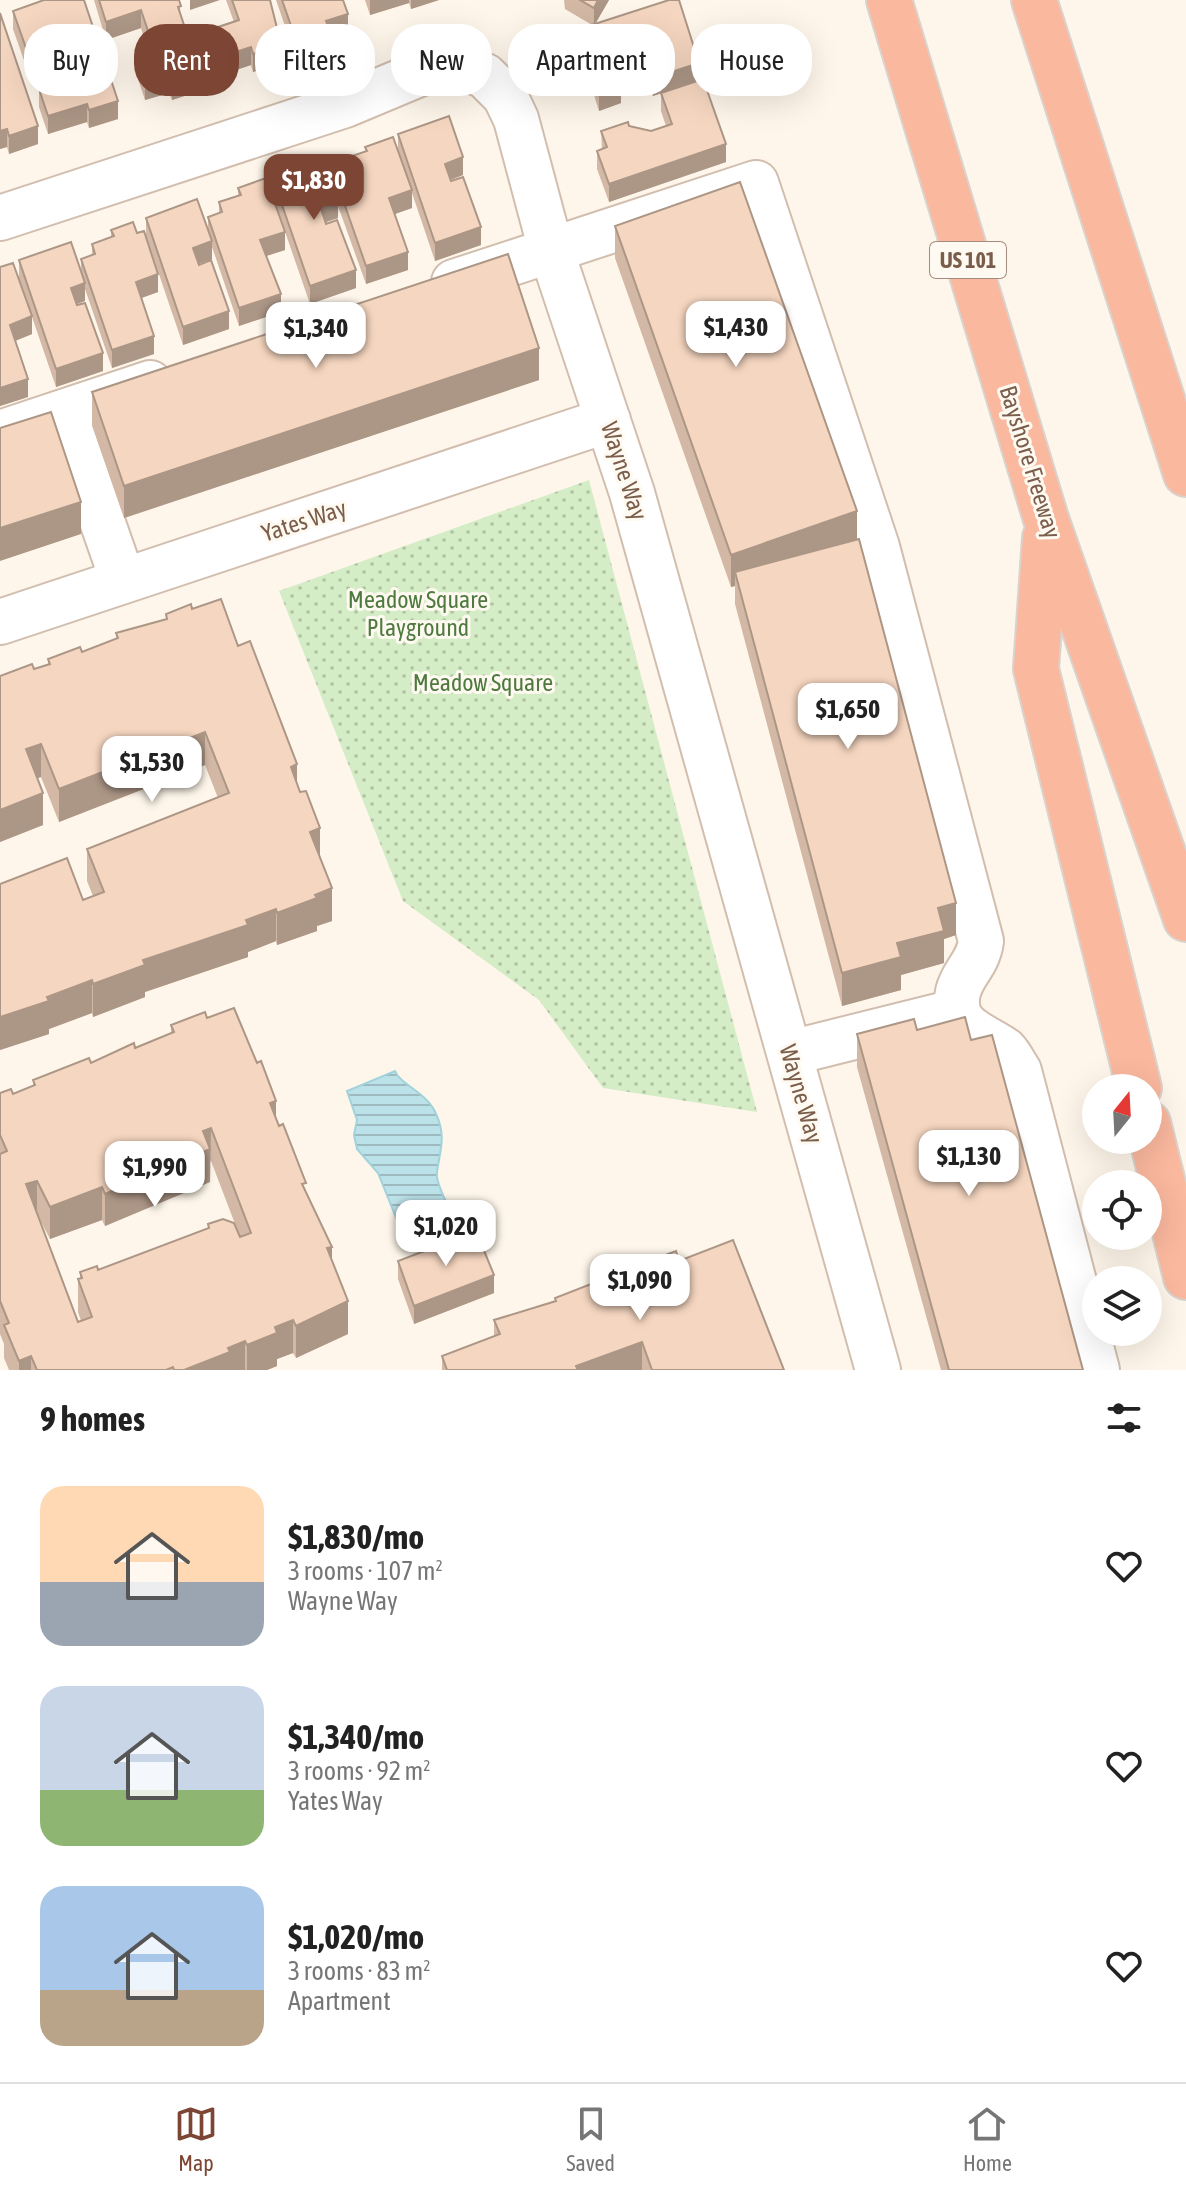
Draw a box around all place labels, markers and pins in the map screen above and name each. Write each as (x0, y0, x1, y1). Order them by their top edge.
pin: $1,830 (249, 154, 379, 222)
pin: $1,430 (671, 301, 801, 369)
pin: $1,340 (251, 302, 381, 370)
pin: $1,650 (783, 683, 913, 751)
pin: $1,530 (87, 736, 217, 804)
pin: $1,130 (904, 1130, 1034, 1198)
pin: $1,990 (90, 1141, 220, 1209)
pin: $1,020 (381, 1200, 511, 1268)
pin: $1,090 (575, 1254, 705, 1322)

